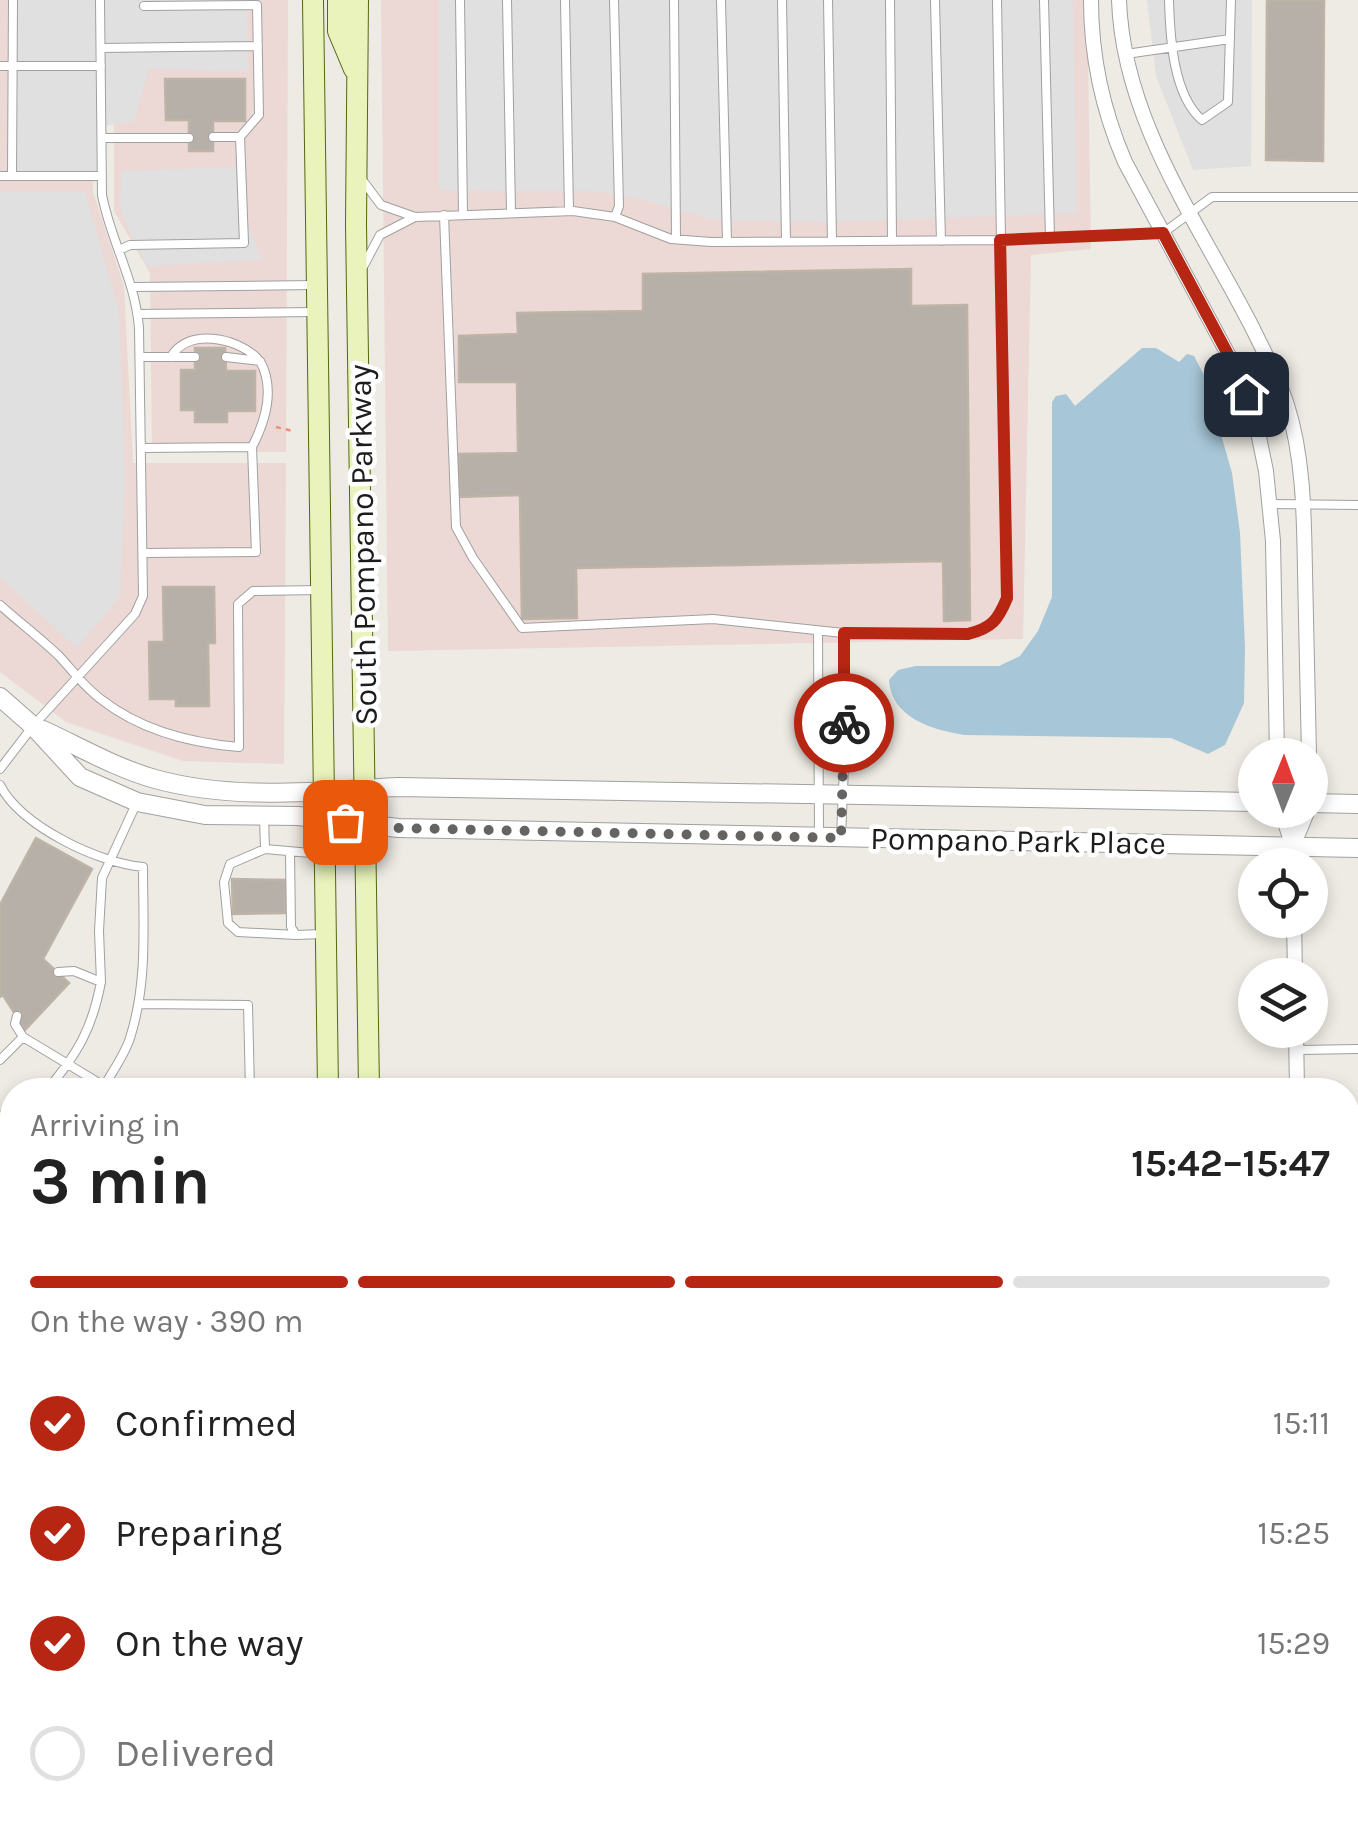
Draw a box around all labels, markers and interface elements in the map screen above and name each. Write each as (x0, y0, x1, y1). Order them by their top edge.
pin (1204, 352, 1289, 437)
street label: South Pompano Parkway (341, 364, 385, 726)
icon: home (1219, 367, 1274, 422)
courier (794, 673, 894, 773)
icon: bike (817, 696, 872, 751)
north arrow (1238, 738, 1328, 828)
map controls (1238, 738, 1328, 1048)
pin (303, 780, 388, 865)
icon: bag (318, 795, 373, 850)
street label: Pompano Park Place (870, 820, 1166, 862)
button: locate (1238, 848, 1328, 938)
button: layers (1238, 958, 1328, 1048)
text: Arriving in (30, 1107, 181, 1144)
text: 15:42–15:47 (1131, 1141, 1330, 1186)
text: 3 min (30, 1143, 210, 1219)
text: On the way · 390 m (30, 1303, 304, 1340)
icon: check (30, 1396, 85, 1451)
text: Confirmed (115, 1401, 298, 1446)
text: 15:11 (1273, 1405, 1330, 1442)
icon: check (30, 1506, 85, 1561)
text: Preparing (115, 1511, 282, 1556)
text: 15:25 (1257, 1515, 1330, 1552)
icon: check (30, 1616, 85, 1671)
text: On the way (115, 1621, 303, 1666)
text: 15:29 (1257, 1625, 1330, 1662)
text: Delivered (115, 1731, 276, 1776)

